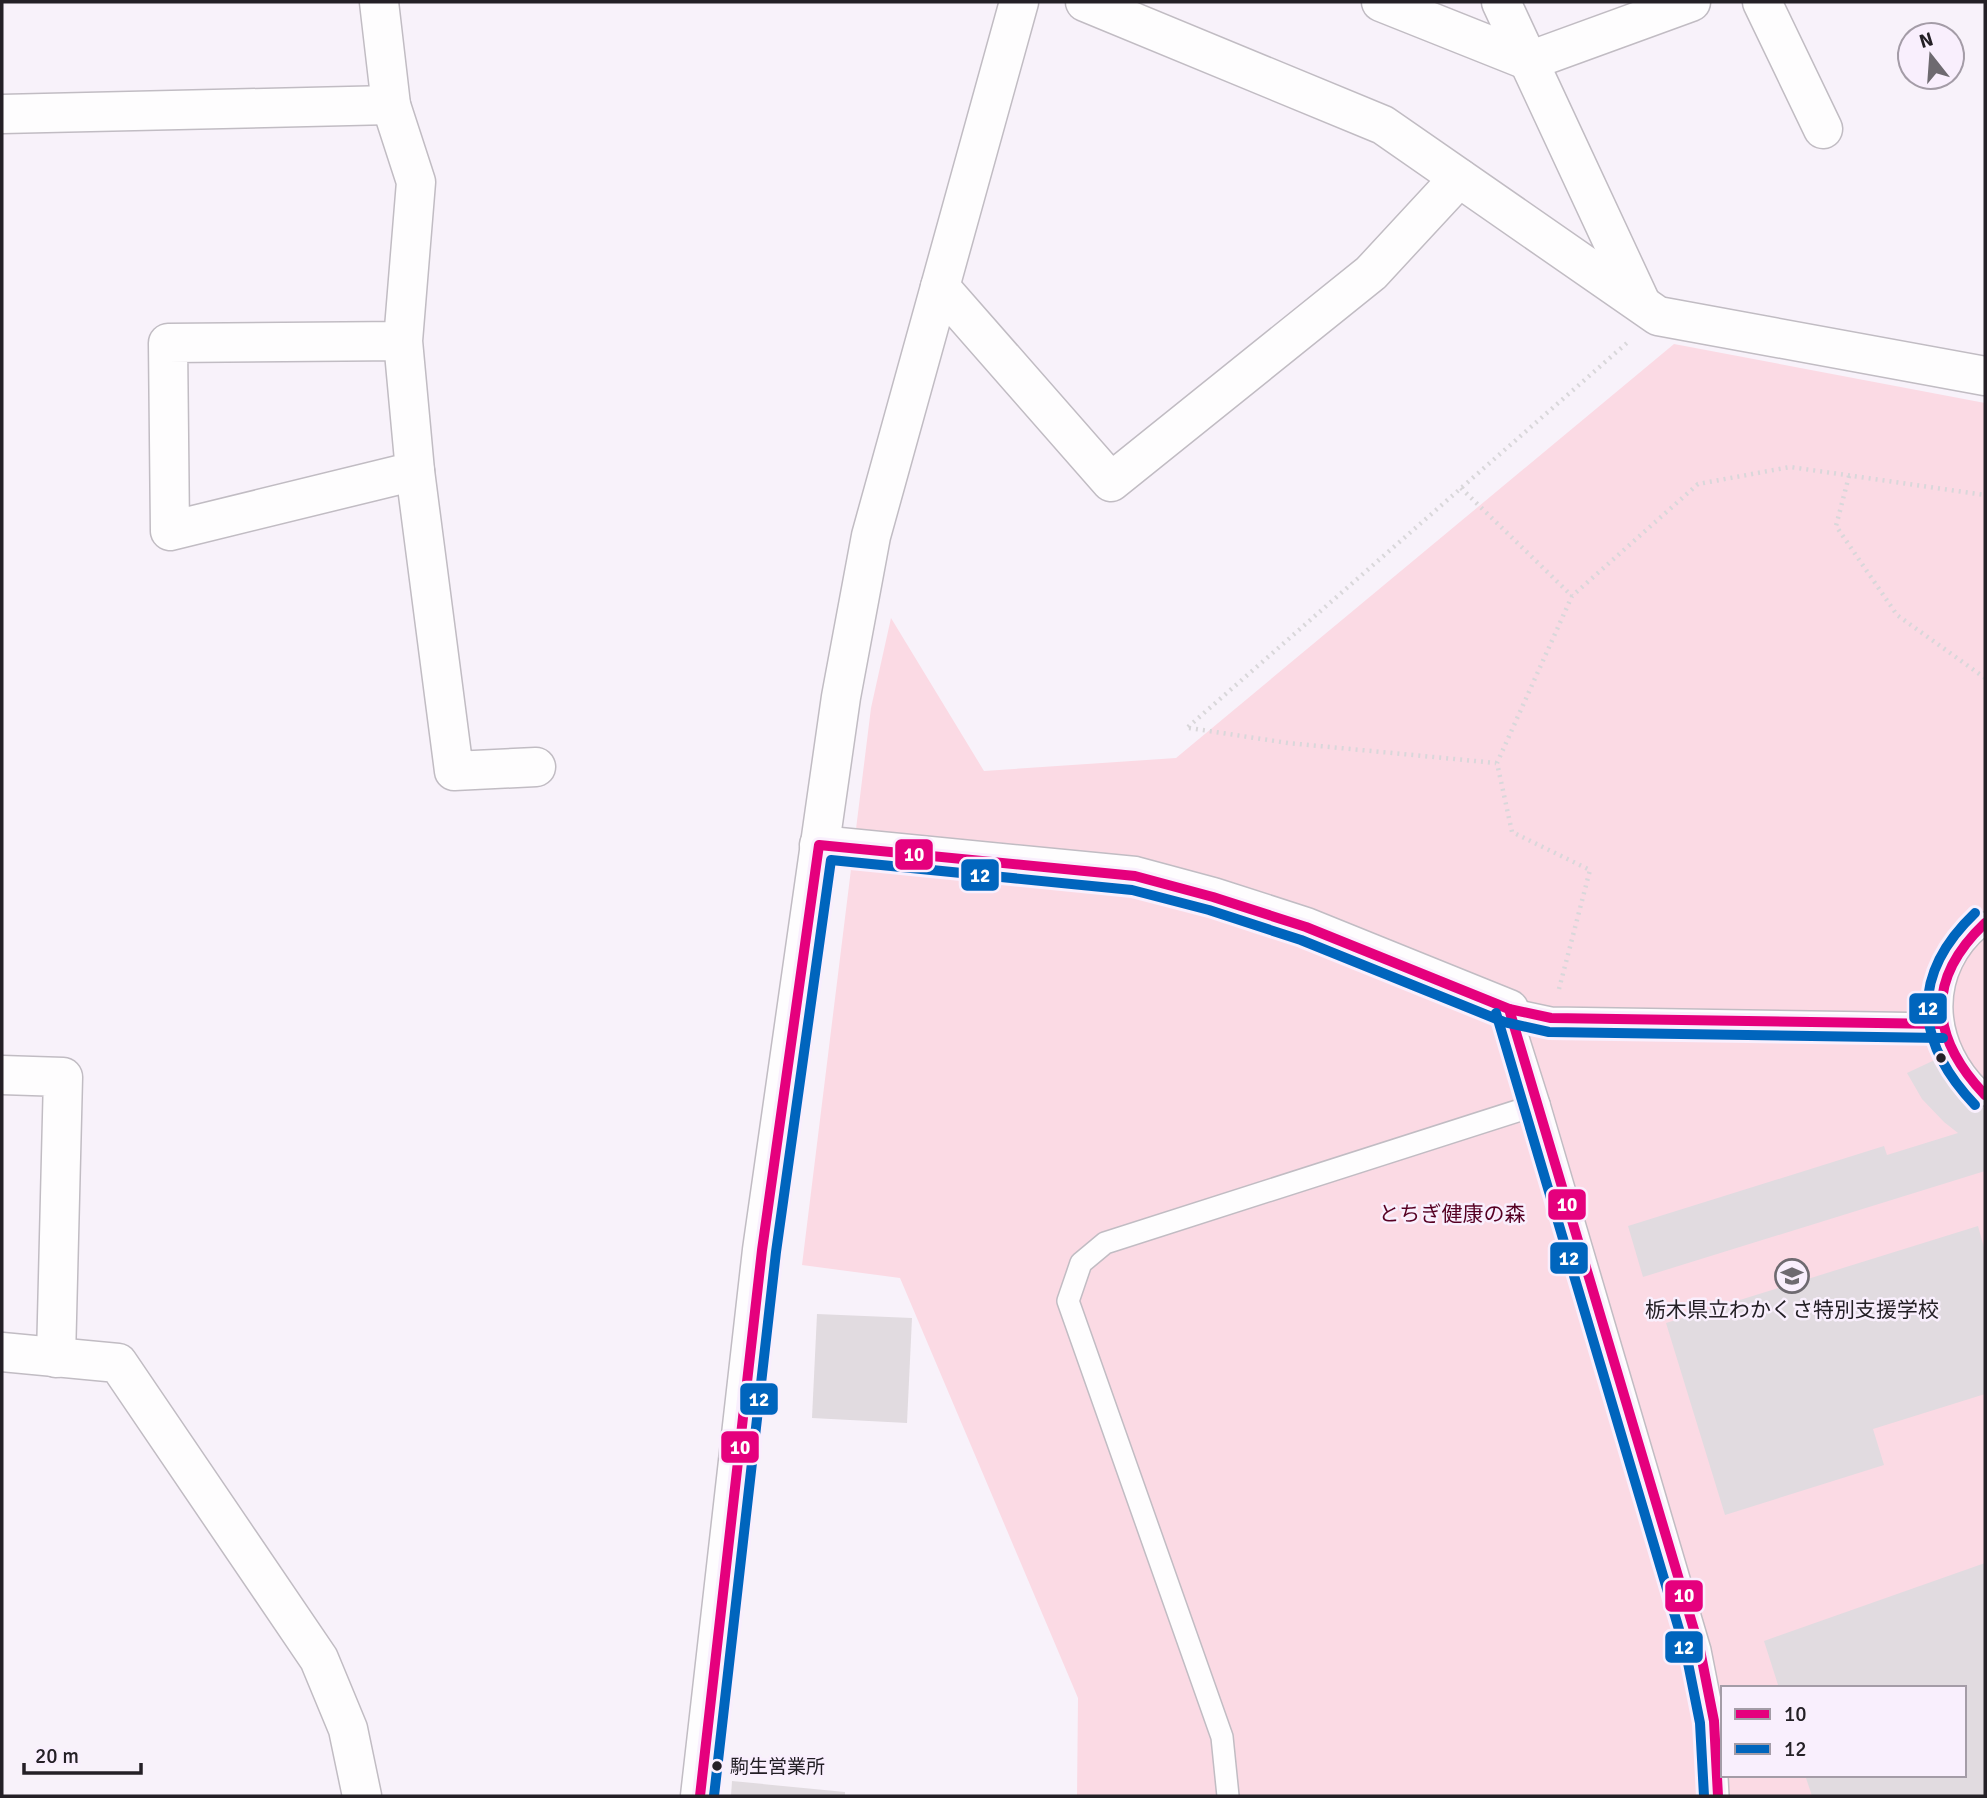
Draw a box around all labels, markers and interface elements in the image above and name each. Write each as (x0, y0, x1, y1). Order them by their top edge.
north arrow (1896, 21, 1966, 91)
text: N (1916, 27, 1936, 54)
line badge: 10 (894, 838, 934, 871)
text: 10 (904, 843, 924, 867)
line badge: 12 (960, 858, 1000, 892)
text: 12 (970, 864, 990, 888)
line badge: 12 (1908, 992, 1948, 1025)
text: 12 (1918, 997, 1938, 1021)
unlabelled marker (1934, 1051, 1948, 1065)
line badge: 10 (1547, 1188, 1587, 1221)
text: 10 (1557, 1193, 1577, 1217)
park label: とちぎ健康の森 (1379, 1201, 1526, 1227)
line badge: 12 (1549, 1241, 1589, 1275)
text: 12 (1559, 1247, 1579, 1271)
school or university icon: 栃木県立わかくさ特別支援学校 (1773, 1257, 1811, 1295)
place label: 栃木県立わかくさ特別支援学校 (1645, 1297, 1939, 1323)
line badge: 12 (739, 1382, 779, 1416)
text: 12 (749, 1388, 769, 1412)
line badge: 10 (720, 1430, 760, 1464)
text: 10 (730, 1436, 750, 1460)
line badge: 10 (1664, 1579, 1704, 1613)
text: 10 (1674, 1584, 1694, 1608)
line badge: 12 (1664, 1630, 1704, 1664)
text: 12 (1674, 1636, 1694, 1660)
legend (1721, 1686, 1966, 1777)
text: 10 (1784, 1701, 1807, 1727)
scale bar (24, 1731, 142, 1775)
text: 12 (1784, 1736, 1807, 1762)
text: 20 m (35, 1743, 79, 1769)
place label: 駒生営業所 (730, 1755, 825, 1779)
marker: 駒生営業所 (710, 1759, 724, 1773)

